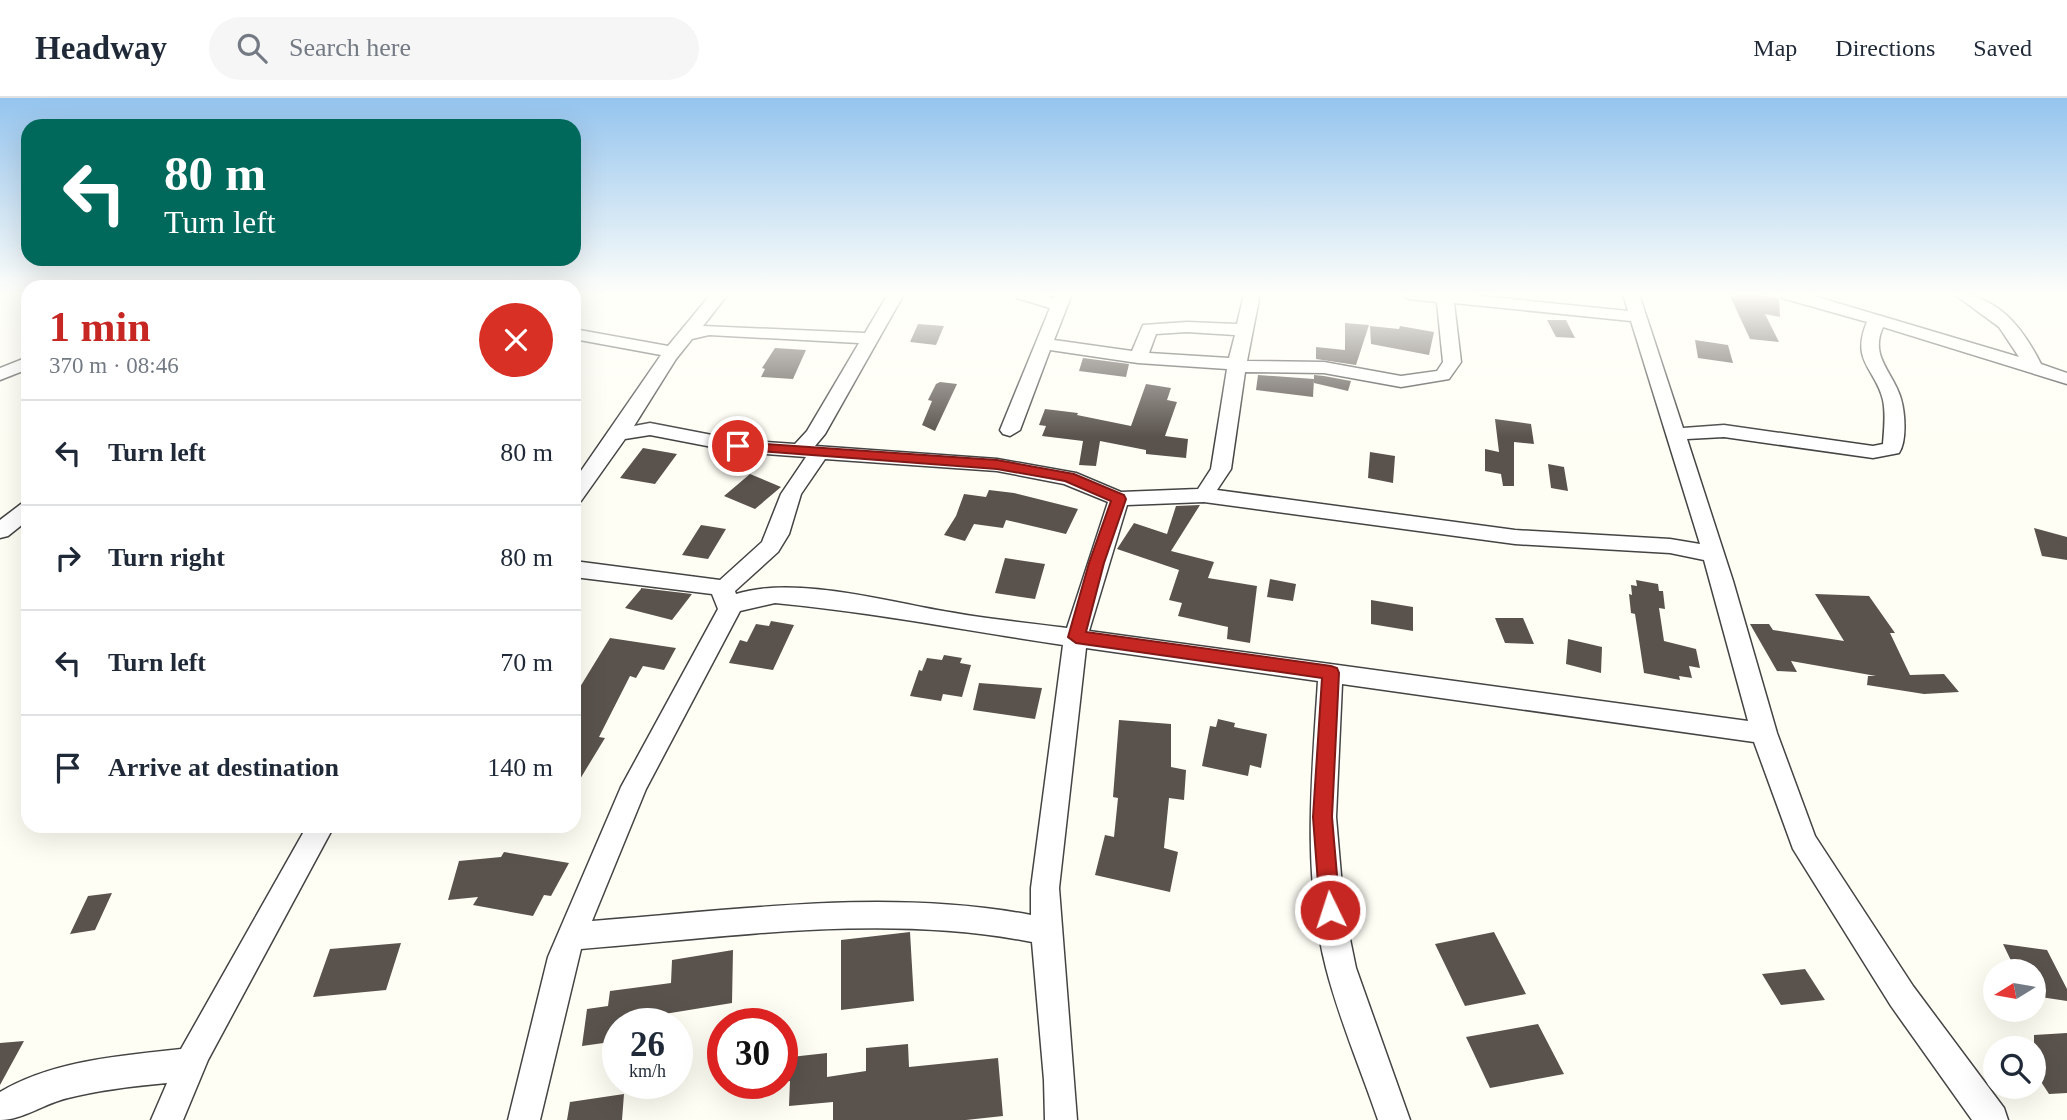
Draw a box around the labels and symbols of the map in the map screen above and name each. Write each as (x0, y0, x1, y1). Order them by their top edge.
pin (708, 416, 768, 476)
position arrow (1293, 873, 1367, 947)
north arrow (1983, 959, 2046, 1022)
speed limit sign: 30 (707, 1008, 798, 1099)

